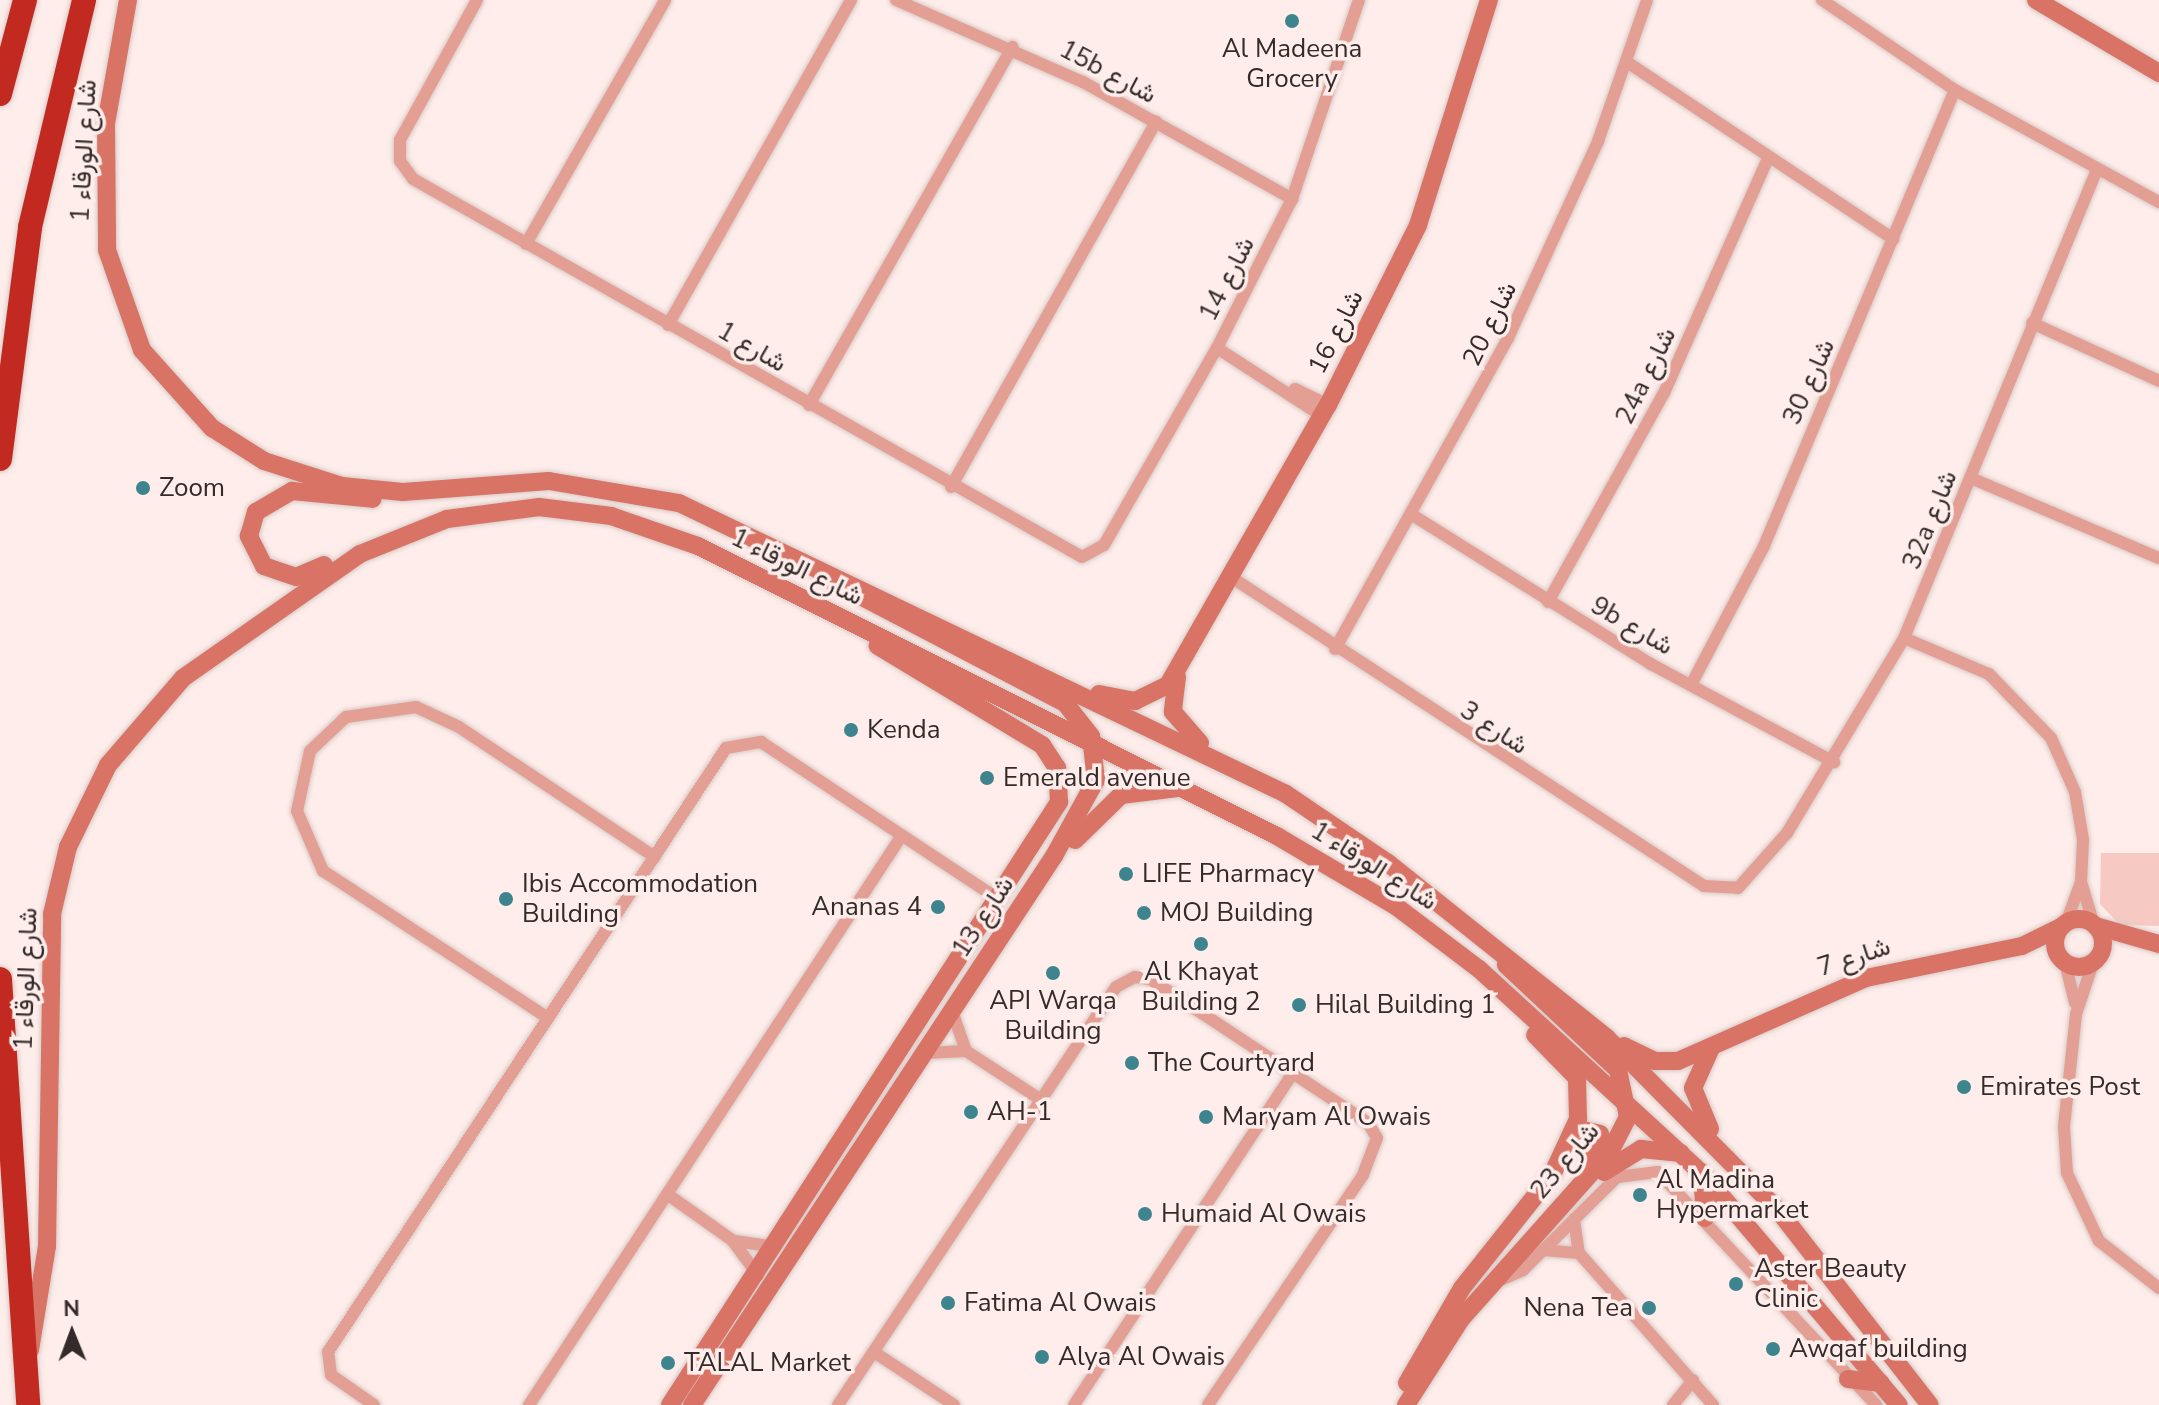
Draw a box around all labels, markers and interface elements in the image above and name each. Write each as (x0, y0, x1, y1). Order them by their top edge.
marker: Al Madeena Grocery (1283, 12, 1301, 30)
place label: Al Madeena Grocery (1222, 33, 1362, 94)
street label: 15b شارع (1054, 34, 1162, 110)
street label: شارع الورقاء 1 (65, 79, 103, 223)
street label: شارع 14 (1193, 232, 1261, 326)
street label: شارع 20 (1456, 277, 1524, 371)
street label: شارع 16 (1302, 285, 1370, 379)
street label: شارع 1 (712, 315, 792, 379)
street label: 24a شارع (1609, 322, 1683, 430)
street label: شارع 30 (1776, 334, 1842, 430)
street label: 32a شارع (1896, 466, 1964, 574)
place label: Zoom (159, 472, 225, 504)
marker: Zoom (134, 479, 152, 497)
street label: شارع الورقاء 1 (726, 522, 868, 612)
street label: 9b شارع (1585, 590, 1679, 662)
street label: شارع 3 (1454, 695, 1534, 761)
place label: Kenda (867, 714, 940, 746)
marker: Kenda (842, 721, 860, 739)
place label: Emerald avenue (1003, 762, 1190, 794)
marker: Emerald avenue (978, 769, 996, 787)
street label: شارع الورقاء 1 (1305, 815, 1443, 917)
place label: LIFE Pharmacy (1142, 858, 1315, 890)
marker: LIFE Pharmacy (1117, 865, 1135, 883)
place label: Ibis Accommodation Building (522, 868, 758, 930)
street label: شارع 13 (945, 871, 1021, 963)
marker: Ibis Accommodation Building (497, 890, 515, 908)
place label: Ananas 4 (811, 891, 922, 923)
place label: MOJ Building (1160, 897, 1313, 929)
marker: Ananas 4 (929, 898, 947, 916)
marker: MOJ Building (1135, 904, 1153, 922)
street label: شارع الورقاء 1 (8, 907, 44, 1051)
street label: شارع 7 (1814, 931, 1894, 983)
marker: Al Khayat Building 2 (1192, 935, 1210, 953)
place label: Al Khayat Building 2 (1141, 956, 1261, 1018)
marker: API Warqa Building (1044, 964, 1062, 982)
place label: API Warqa Building (989, 985, 1117, 1046)
place label: Hilal Building 1 (1315, 989, 1496, 1021)
marker: Hilal Building 1 (1290, 996, 1308, 1014)
place label: The Courtyard (1148, 1047, 1315, 1079)
marker: The Courtyard (1123, 1054, 1141, 1072)
place label: Emirates Post (1980, 1071, 2140, 1103)
marker: Emirates Post (1955, 1078, 1973, 1096)
place label: AH-1 (987, 1096, 1052, 1128)
place label: Maryam Al Owais (1222, 1101, 1431, 1133)
marker: AH-1 (962, 1103, 980, 1121)
marker: Maryam Al Owais (1197, 1108, 1215, 1126)
street label: شارع 23 (1524, 1116, 1606, 1206)
place label: Al Madina Hypermarket (1656, 1164, 1808, 1226)
marker: Al Madina Hypermarket (1631, 1186, 1649, 1204)
place label: Humaid Al Owais (1161, 1198, 1366, 1230)
marker: Humaid Al Owais (1136, 1205, 1154, 1223)
place label: Aster Beauty Clinic (1754, 1253, 1906, 1314)
marker: Aster Beauty Clinic (1725, 1273, 1747, 1295)
place label: Fatima Al Owais (964, 1287, 1157, 1319)
place label: Nena Tea (1523, 1292, 1633, 1324)
north arrow (32, 1293, 112, 1373)
text: N (63, 1294, 80, 1324)
marker: Fatima Al Owais (939, 1294, 957, 1312)
marker: Nena Tea (1640, 1299, 1658, 1317)
place label: Awqaf building (1789, 1333, 1968, 1365)
marker: Awqaf building (1764, 1340, 1782, 1358)
place label: Alya Al Owais (1058, 1341, 1225, 1373)
place label: TALAL Market (684, 1347, 851, 1379)
marker: Alya Al Owais (1033, 1348, 1051, 1366)
marker: TALAL Market (659, 1354, 677, 1372)

